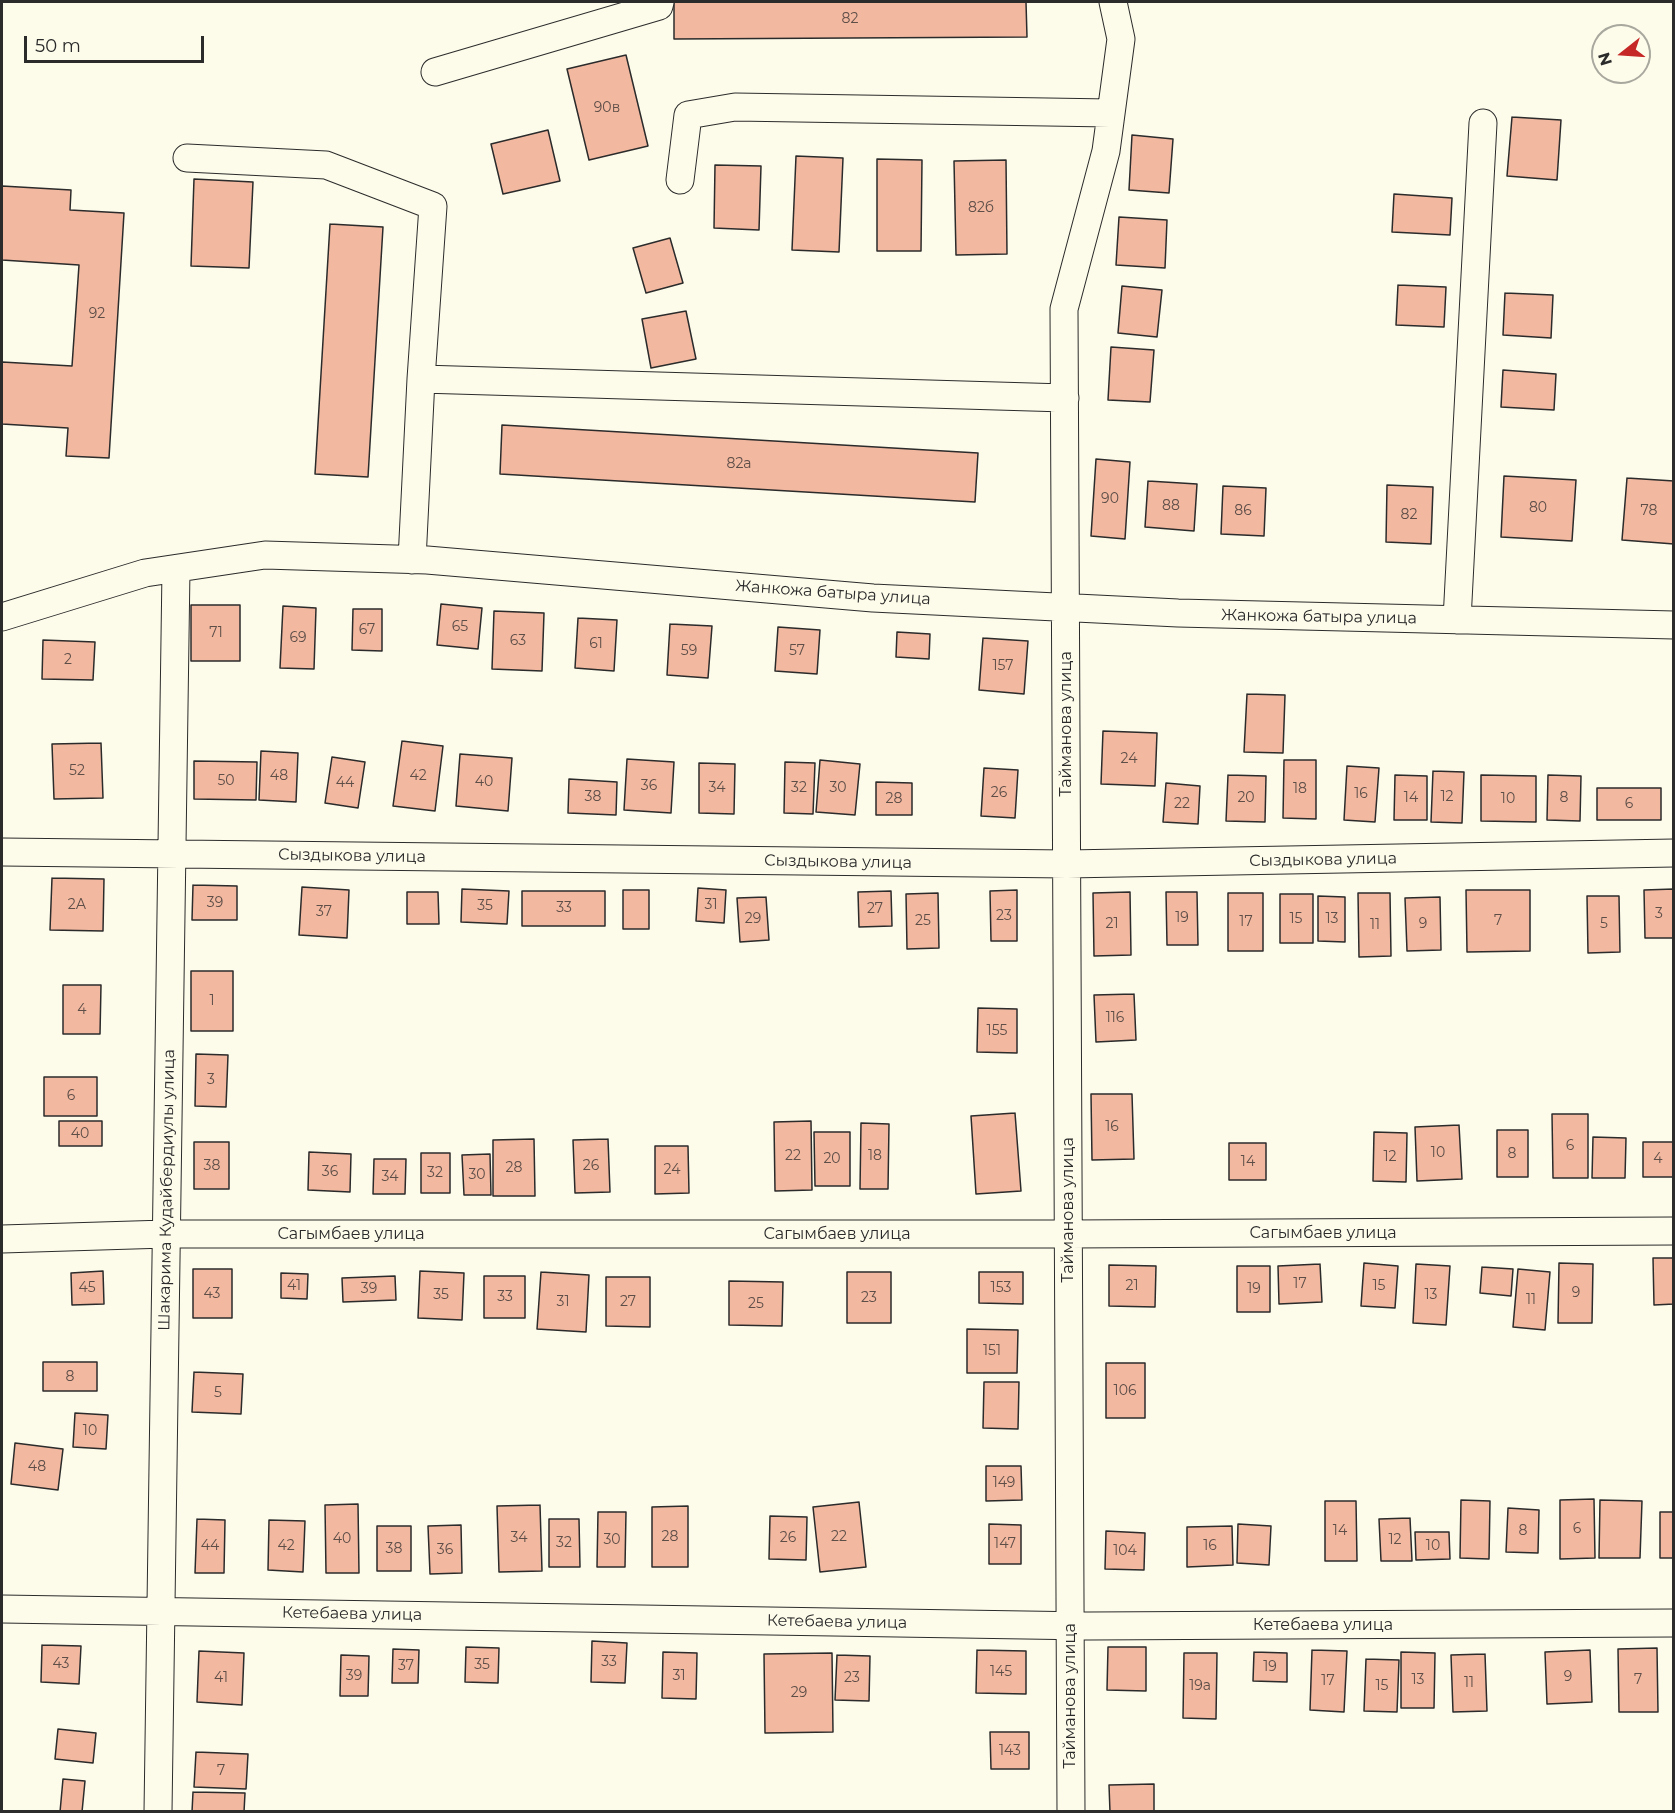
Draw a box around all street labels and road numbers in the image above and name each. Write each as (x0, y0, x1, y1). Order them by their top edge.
street label: Жанкожа батыра улица (735, 577, 931, 609)
street label: Жанкожа батыра улица (1221, 606, 1417, 628)
street label: Тайманова улица (1056, 651, 1076, 797)
street label: Сыздыкова улица (278, 845, 426, 867)
street label: Сыздыкова улица (1249, 849, 1397, 871)
street label: Сыздыкова улица (764, 851, 912, 873)
street label: Шакарима Кудайбердиулы улица (155, 1049, 179, 1331)
street label: Тайманова улица (1058, 1137, 1078, 1283)
street label: Сагымбаев улица (1249, 1223, 1397, 1243)
street label: Сагымбаев улица (277, 1224, 425, 1244)
street label: Сагымбаев улица (763, 1224, 911, 1244)
street label: Кетебаева улица (282, 1603, 422, 1625)
street label: Кетебаева улица (767, 1611, 907, 1633)
street label: Кетебаева улица (1253, 1615, 1393, 1635)
street label: Тайманова улица (1060, 1623, 1080, 1769)

